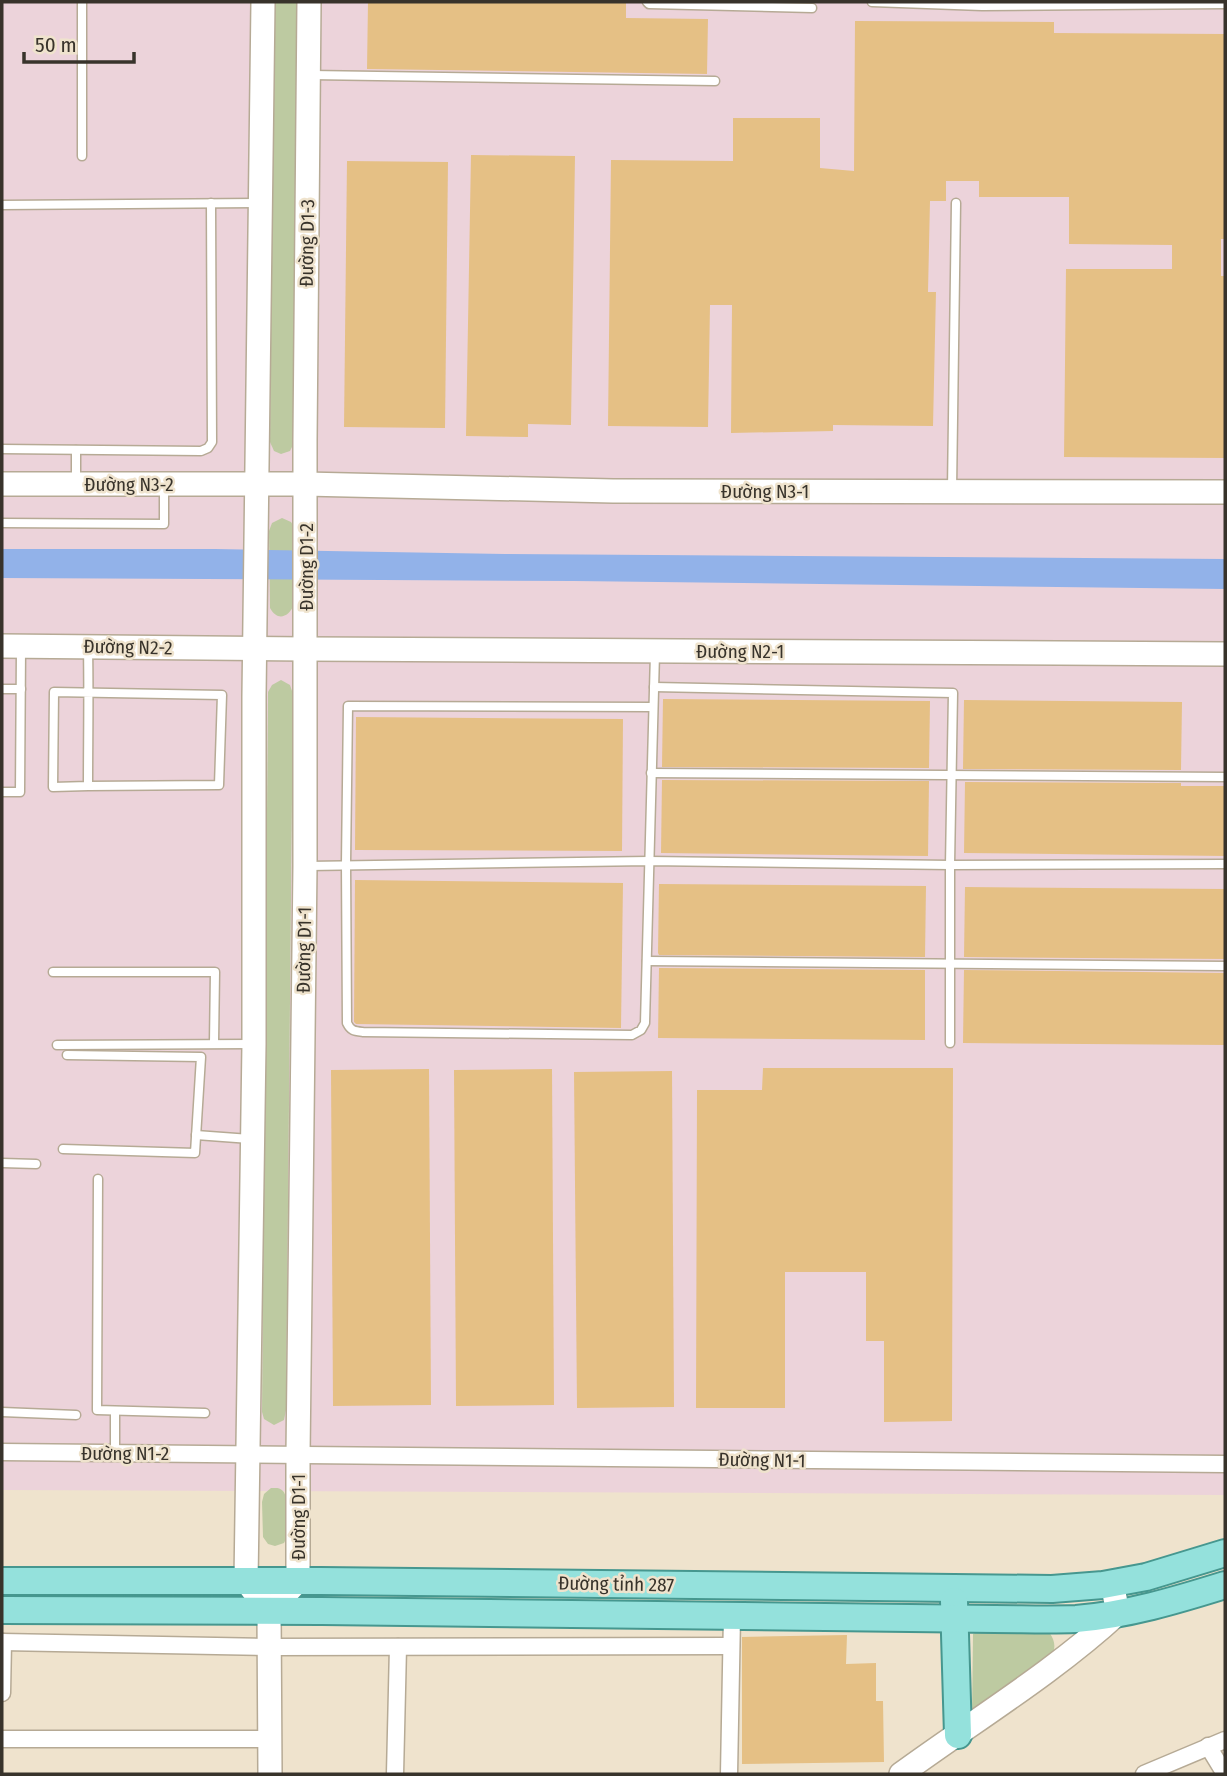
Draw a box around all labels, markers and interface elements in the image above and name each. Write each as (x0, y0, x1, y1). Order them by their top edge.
scale bar (24, 21, 135, 65)
text: 50 m (35, 32, 77, 58)
street label: Đường D1-3 (295, 199, 319, 287)
street label: Đường N3-2 (84, 473, 174, 496)
street label: Đường N3-1 (721, 480, 809, 503)
street label: Đường D1-2 (295, 523, 318, 611)
street label: Đường N2-2 (83, 635, 173, 659)
street label: Đường N2-1 (696, 640, 784, 663)
street label: Đường D1-1 (292, 907, 316, 993)
street label: Đường N1-2 (81, 1442, 169, 1465)
street label: Đường N1-1 (718, 1448, 806, 1472)
street label: Đường D1-1 (287, 1474, 310, 1560)
street label: Đường tỉnh 287 (558, 1571, 674, 1597)

